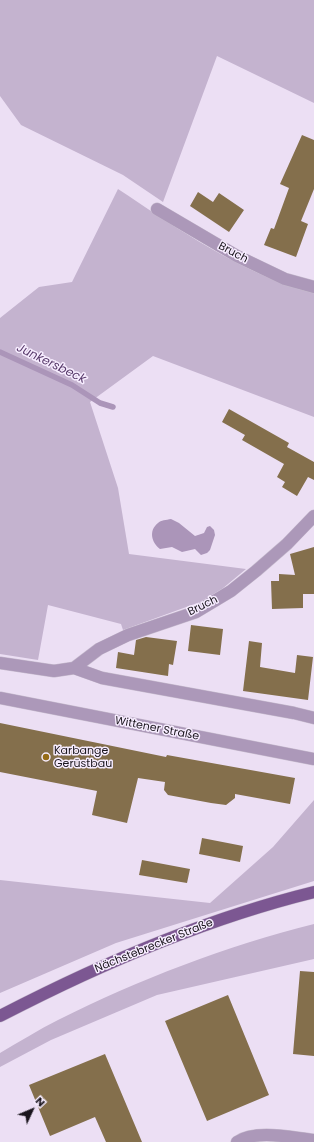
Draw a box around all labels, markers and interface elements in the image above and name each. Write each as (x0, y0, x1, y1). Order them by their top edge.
street label: Bruch (216, 240, 250, 266)
water label: Junkersbeck (14, 341, 88, 387)
street label: Bruch (186, 593, 220, 619)
street label: Wittener Straße (114, 714, 200, 744)
place label: Karbange Gerüstbau (54, 744, 112, 770)
marker: Karbange Gerüstbau (41, 752, 51, 762)
street label: Nächstebrecker Straße (93, 916, 215, 976)
north arrow (12, 1090, 52, 1130)
text: N (32, 1093, 49, 1110)

